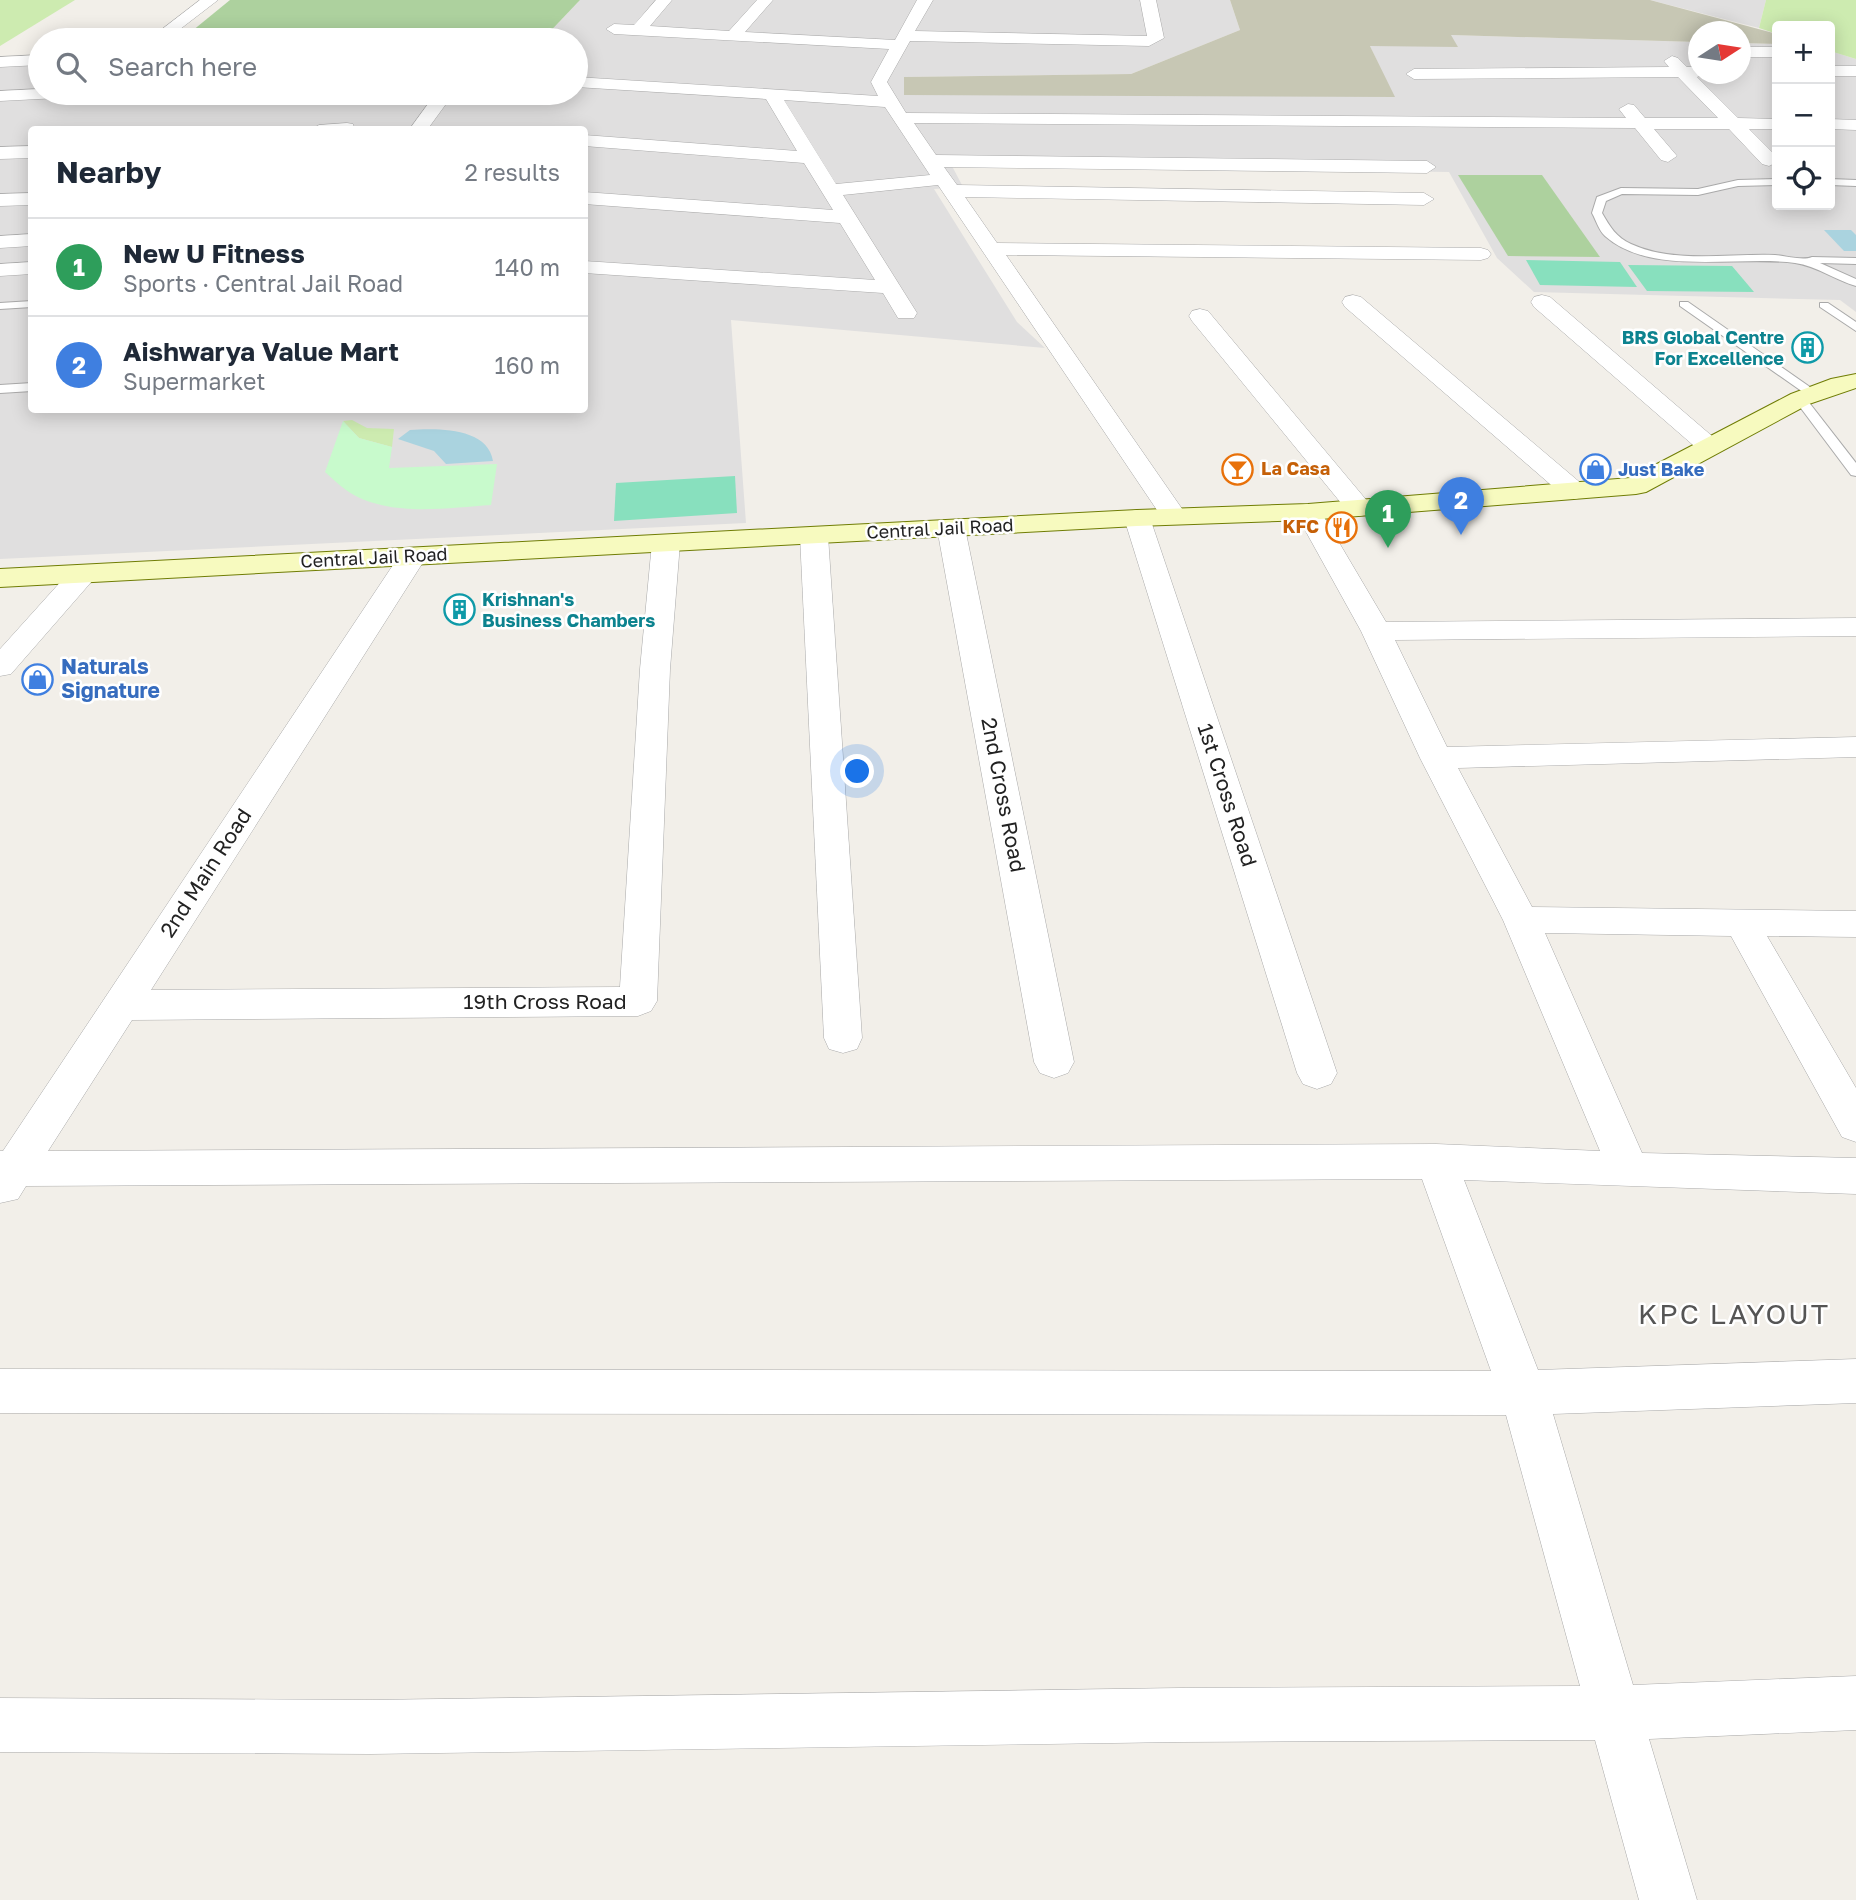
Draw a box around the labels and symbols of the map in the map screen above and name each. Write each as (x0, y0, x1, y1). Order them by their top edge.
north arrow (1688, 21, 1751, 84)
place label: BRS Global Centre For Excellence (1622, 326, 1784, 369)
building icon: BRS Global Centre For Excellence (1790, 331, 1824, 365)
bar icon: La Casa (1221, 452, 1255, 486)
shop icon: Just Bake (1578, 453, 1612, 487)
place label: La Casa (1261, 457, 1330, 479)
place label: Just Bake (1618, 458, 1705, 480)
pin: 2 (1438, 477, 1484, 535)
pin: 1 (1365, 490, 1411, 548)
restaurant icon: KFC (1325, 510, 1359, 544)
street label: Central Jail Road (866, 513, 1014, 543)
place label: KFC (1282, 515, 1319, 537)
street label: Central Jail Road (300, 542, 448, 572)
place label: Krishnan's Business Chambers (482, 588, 655, 631)
building icon: Krishnan's Business Chambers (442, 593, 476, 627)
place label: Naturals Signature (61, 653, 160, 703)
shop icon: Naturals Signature (21, 662, 55, 696)
street label: 2nd Cross Road (976, 715, 1032, 874)
street label: 1st Cross Road (1193, 720, 1263, 869)
your location (840, 754, 874, 788)
street label: 2nd Main Road (154, 803, 256, 942)
street label: 19th Cross Road (463, 988, 627, 1014)
district label: KPC LAYOUT (1638, 1297, 1830, 1330)

